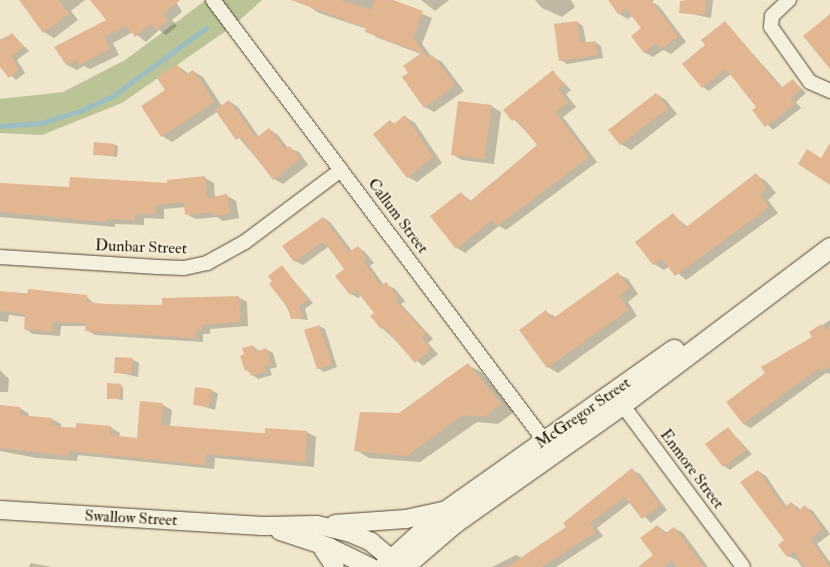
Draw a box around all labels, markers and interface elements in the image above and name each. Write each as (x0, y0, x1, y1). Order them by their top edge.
street label: Callum Street (364, 175, 432, 257)
street label: Dunbar Street (95, 236, 187, 258)
street label: McGregor Street (532, 373, 634, 453)
street label: Enmore Street (656, 426, 728, 512)
street label: Swallow Street (84, 506, 178, 530)

